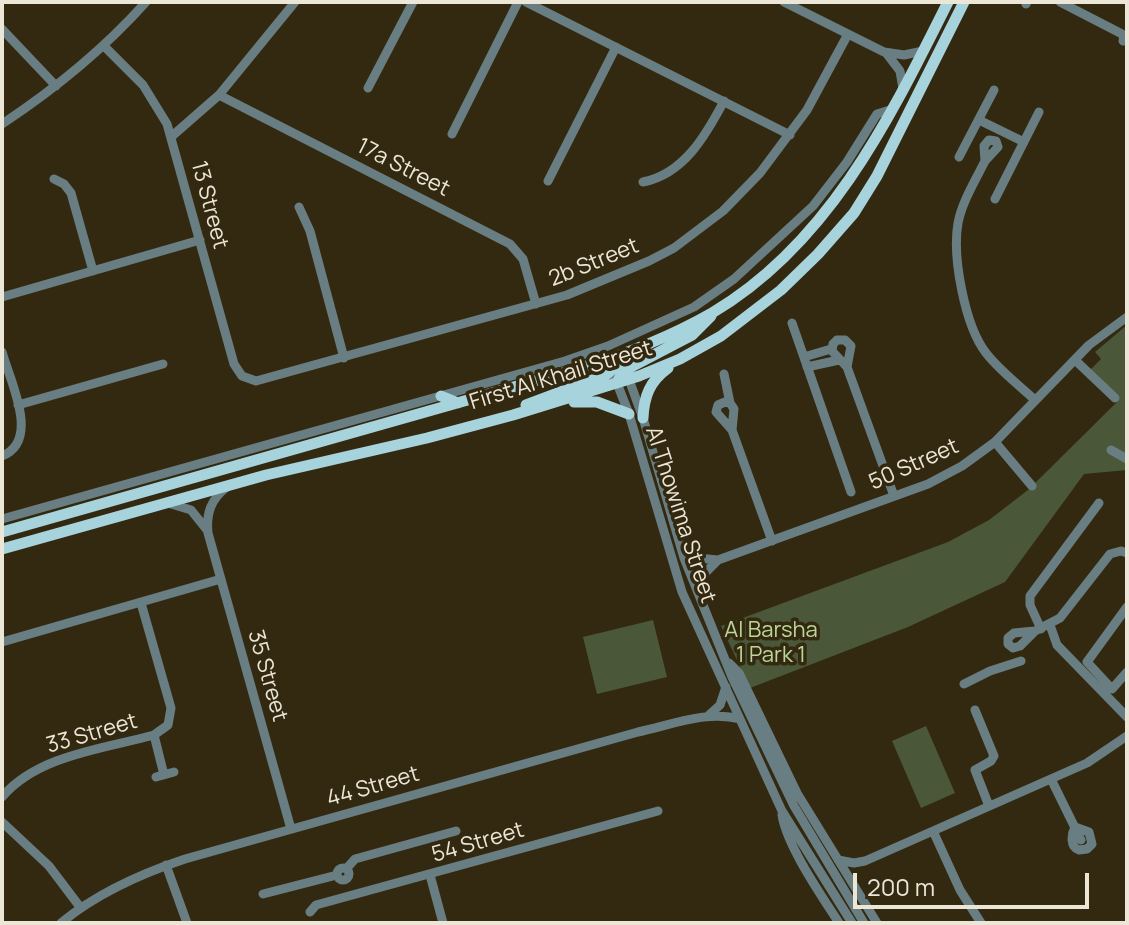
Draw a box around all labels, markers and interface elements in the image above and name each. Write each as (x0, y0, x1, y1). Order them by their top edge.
street label: 17a Street (352, 133, 454, 203)
street label: 13 Street (185, 158, 233, 252)
street label: 2b Street (545, 233, 643, 293)
street label: First Al Khail Street (466, 336, 656, 416)
street label: Al Thowima Street (639, 423, 721, 607)
street label: 50 Street (865, 434, 963, 496)
park label: Al Barsha 1 Park 1 (724, 618, 818, 670)
street label: 35 Street (241, 627, 293, 725)
street label: 33 Street (43, 708, 141, 760)
street label: 44 Street (324, 761, 422, 813)
street label: 54 Street (429, 817, 527, 869)
scale bar (857, 857, 1093, 907)
text: 200 m (867, 870, 935, 903)

